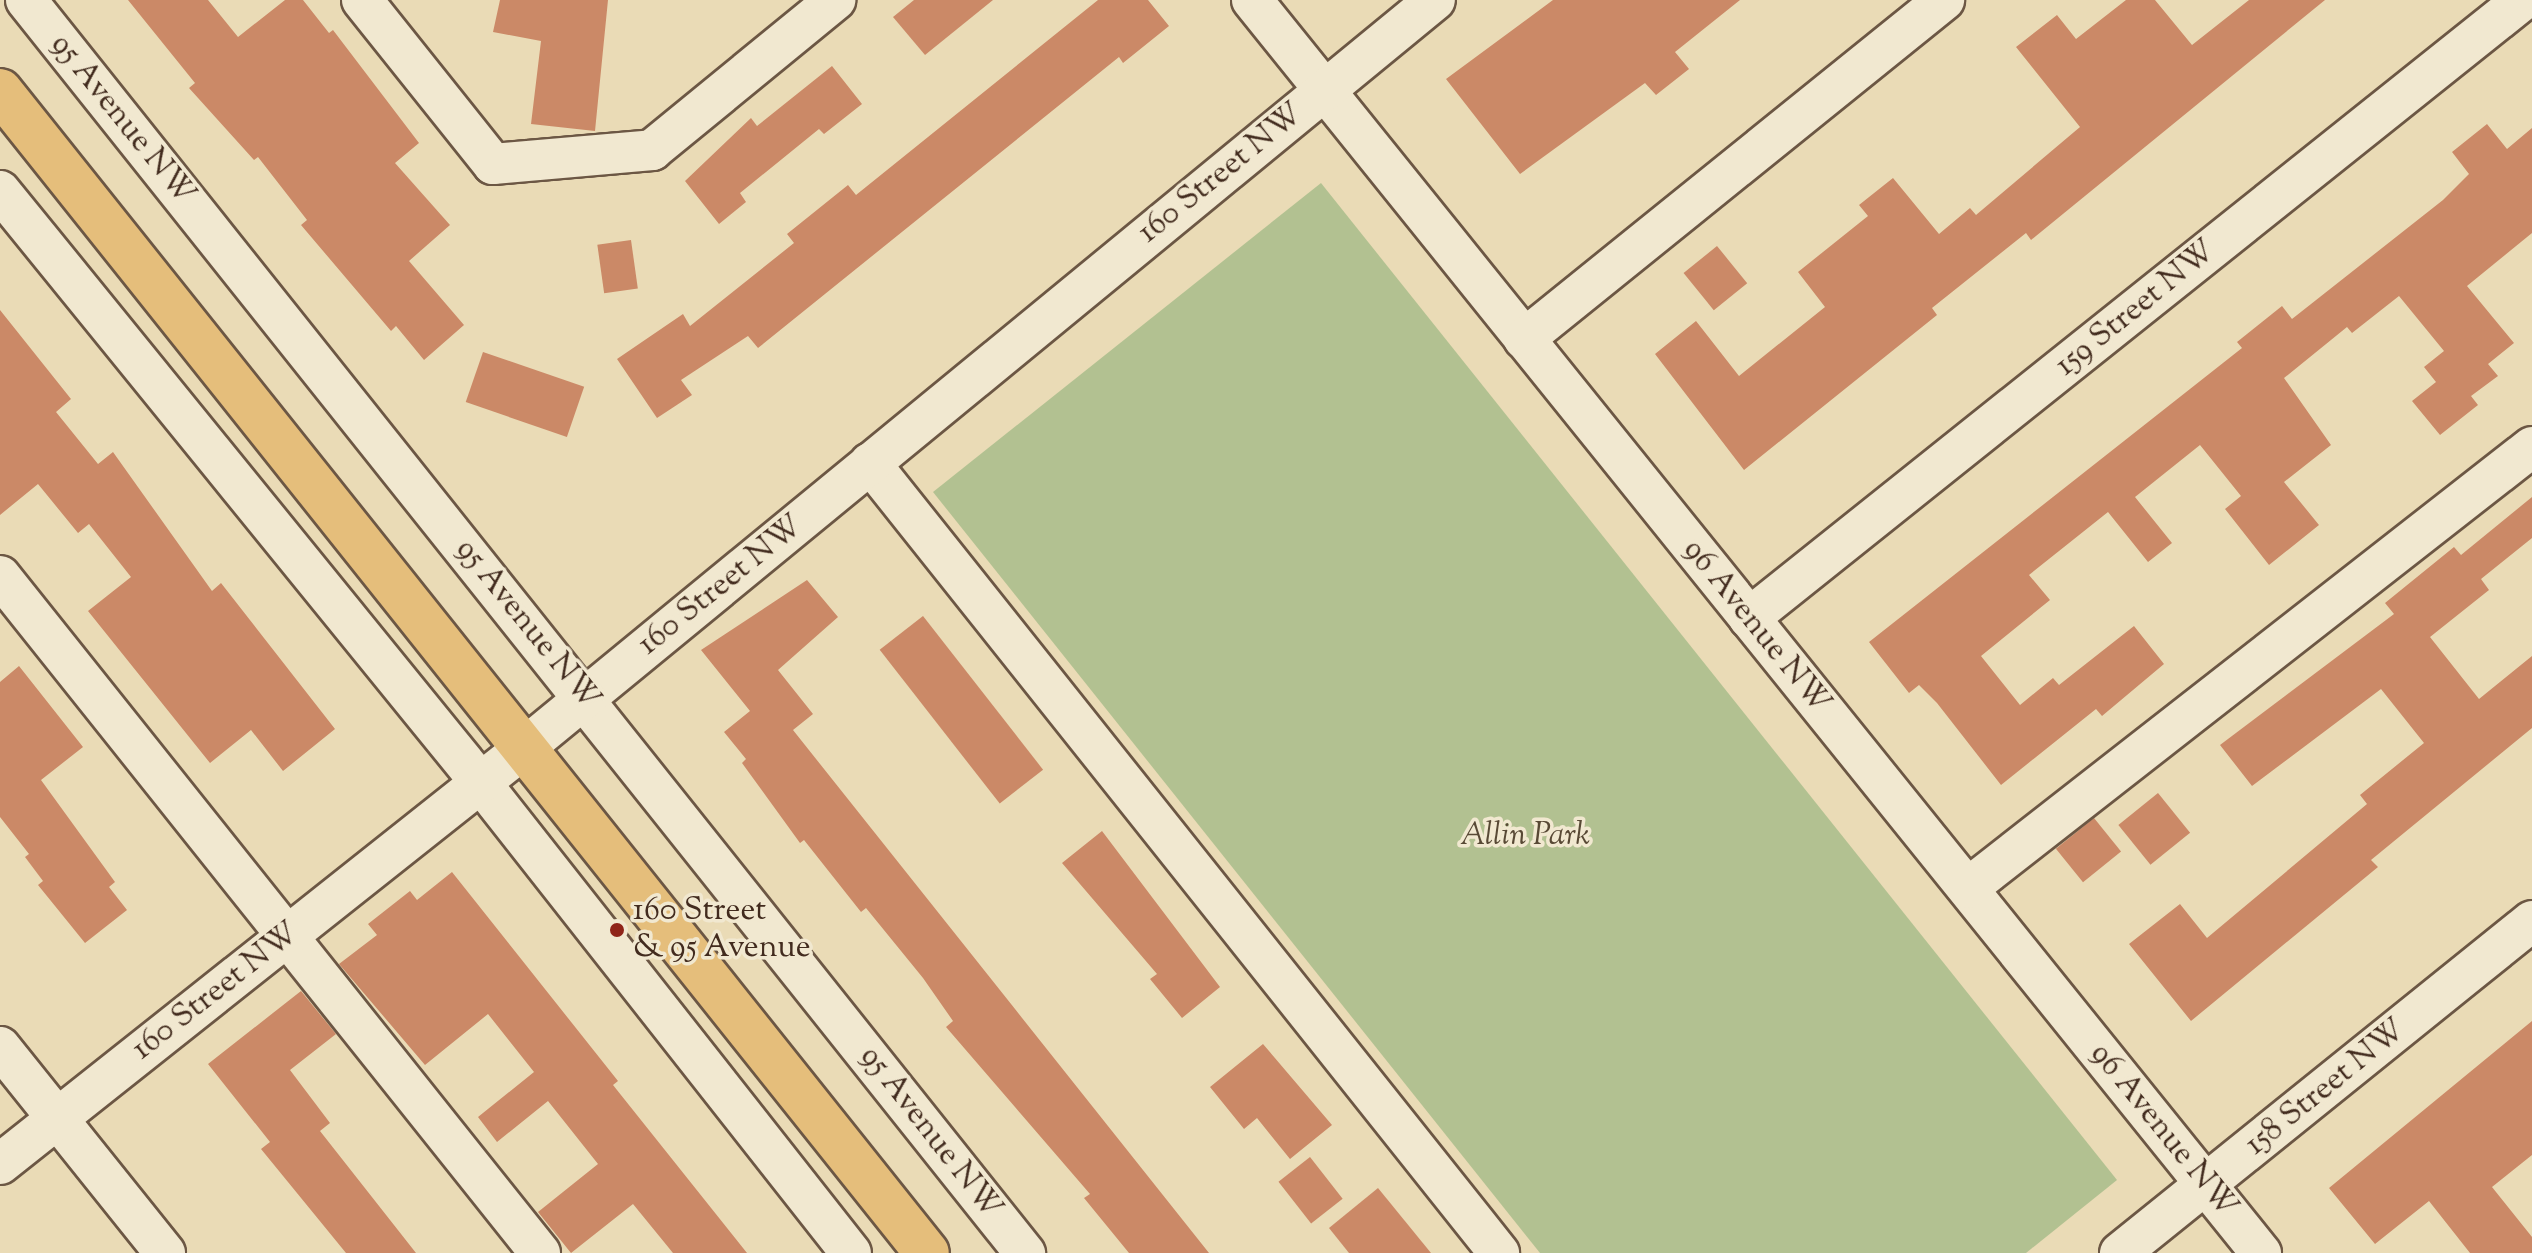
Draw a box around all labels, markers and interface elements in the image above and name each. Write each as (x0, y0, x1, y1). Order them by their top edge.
street label: 95 Avenue NW (41, 27, 203, 213)
street label: 160 Street NW (1131, 96, 1311, 252)
street label: 159 Street NW (2048, 233, 2224, 385)
street label: 160 Street NW (631, 508, 811, 664)
street label: 95 Avenue NW (446, 532, 608, 718)
street label: 96 Avenue NW (1674, 532, 1838, 722)
park label: Allin Park (1460, 817, 1590, 855)
place label: 160 Street & 95 Avenue (633, 893, 811, 968)
street label: 160 Street NW (125, 915, 307, 1069)
marker: 160 Street & 95 Avenue (608, 921, 626, 939)
street label: 158 Street NW (2238, 1012, 2414, 1164)
street label: 96 Avenue NW (2081, 1036, 2245, 1226)
street label: 95 Avenue NW (851, 1039, 1009, 1227)

